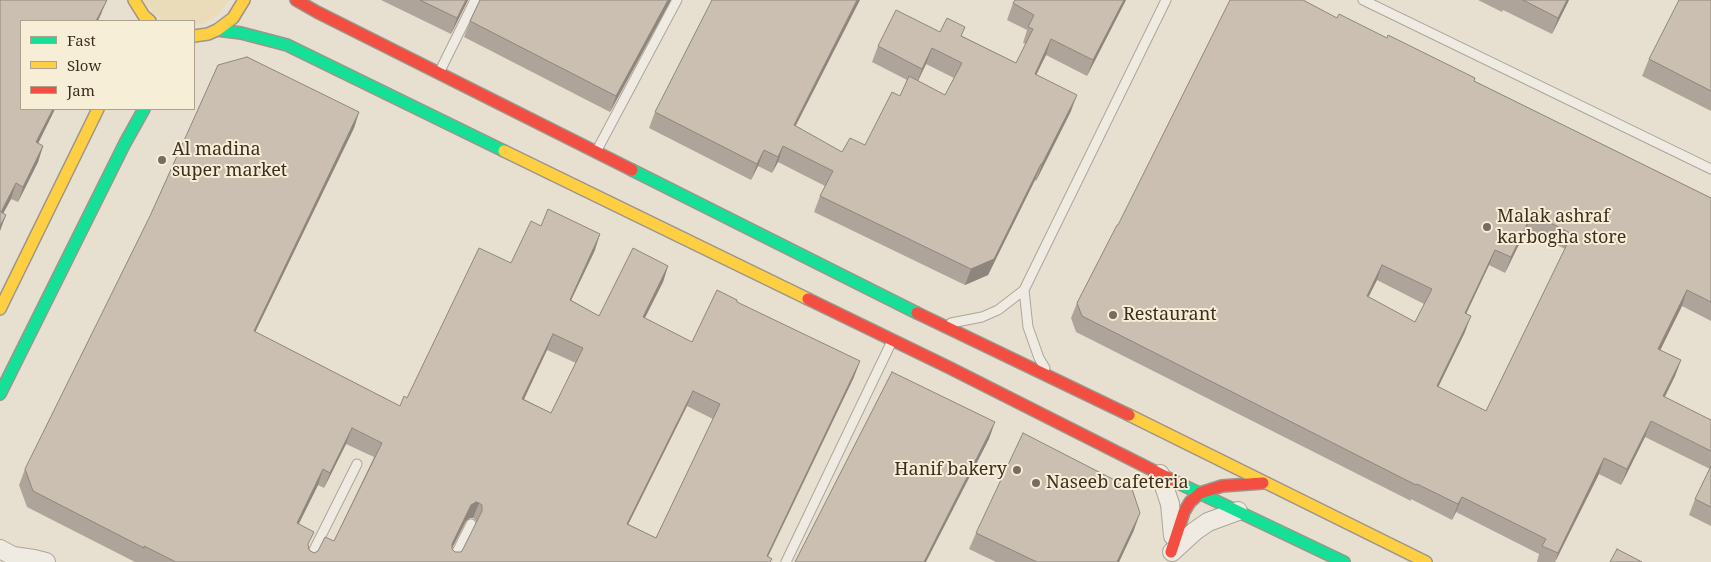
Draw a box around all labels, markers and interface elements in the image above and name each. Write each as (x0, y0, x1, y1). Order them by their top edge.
legend (20, 20, 195, 110)
text: Fast (67, 30, 96, 50)
text: Slow (67, 55, 101, 75)
text: Jam (67, 80, 95, 100)
place label: Al madina super market (172, 139, 287, 182)
marker: Al madina super market (156, 154, 168, 166)
place label: Malak ashraf karbogha store (1497, 206, 1626, 248)
marker: Malak ashraf karbogha store (1481, 221, 1493, 233)
place label: Restaurant (1123, 304, 1217, 326)
marker: Restaurant (1107, 309, 1119, 321)
place label: Hanif bakery (894, 459, 1007, 481)
marker: Hanif bakery (1011, 464, 1023, 476)
place label: Naseeb cafeteria (1046, 472, 1189, 494)
marker: Naseeb cafeteria (1030, 477, 1042, 489)

